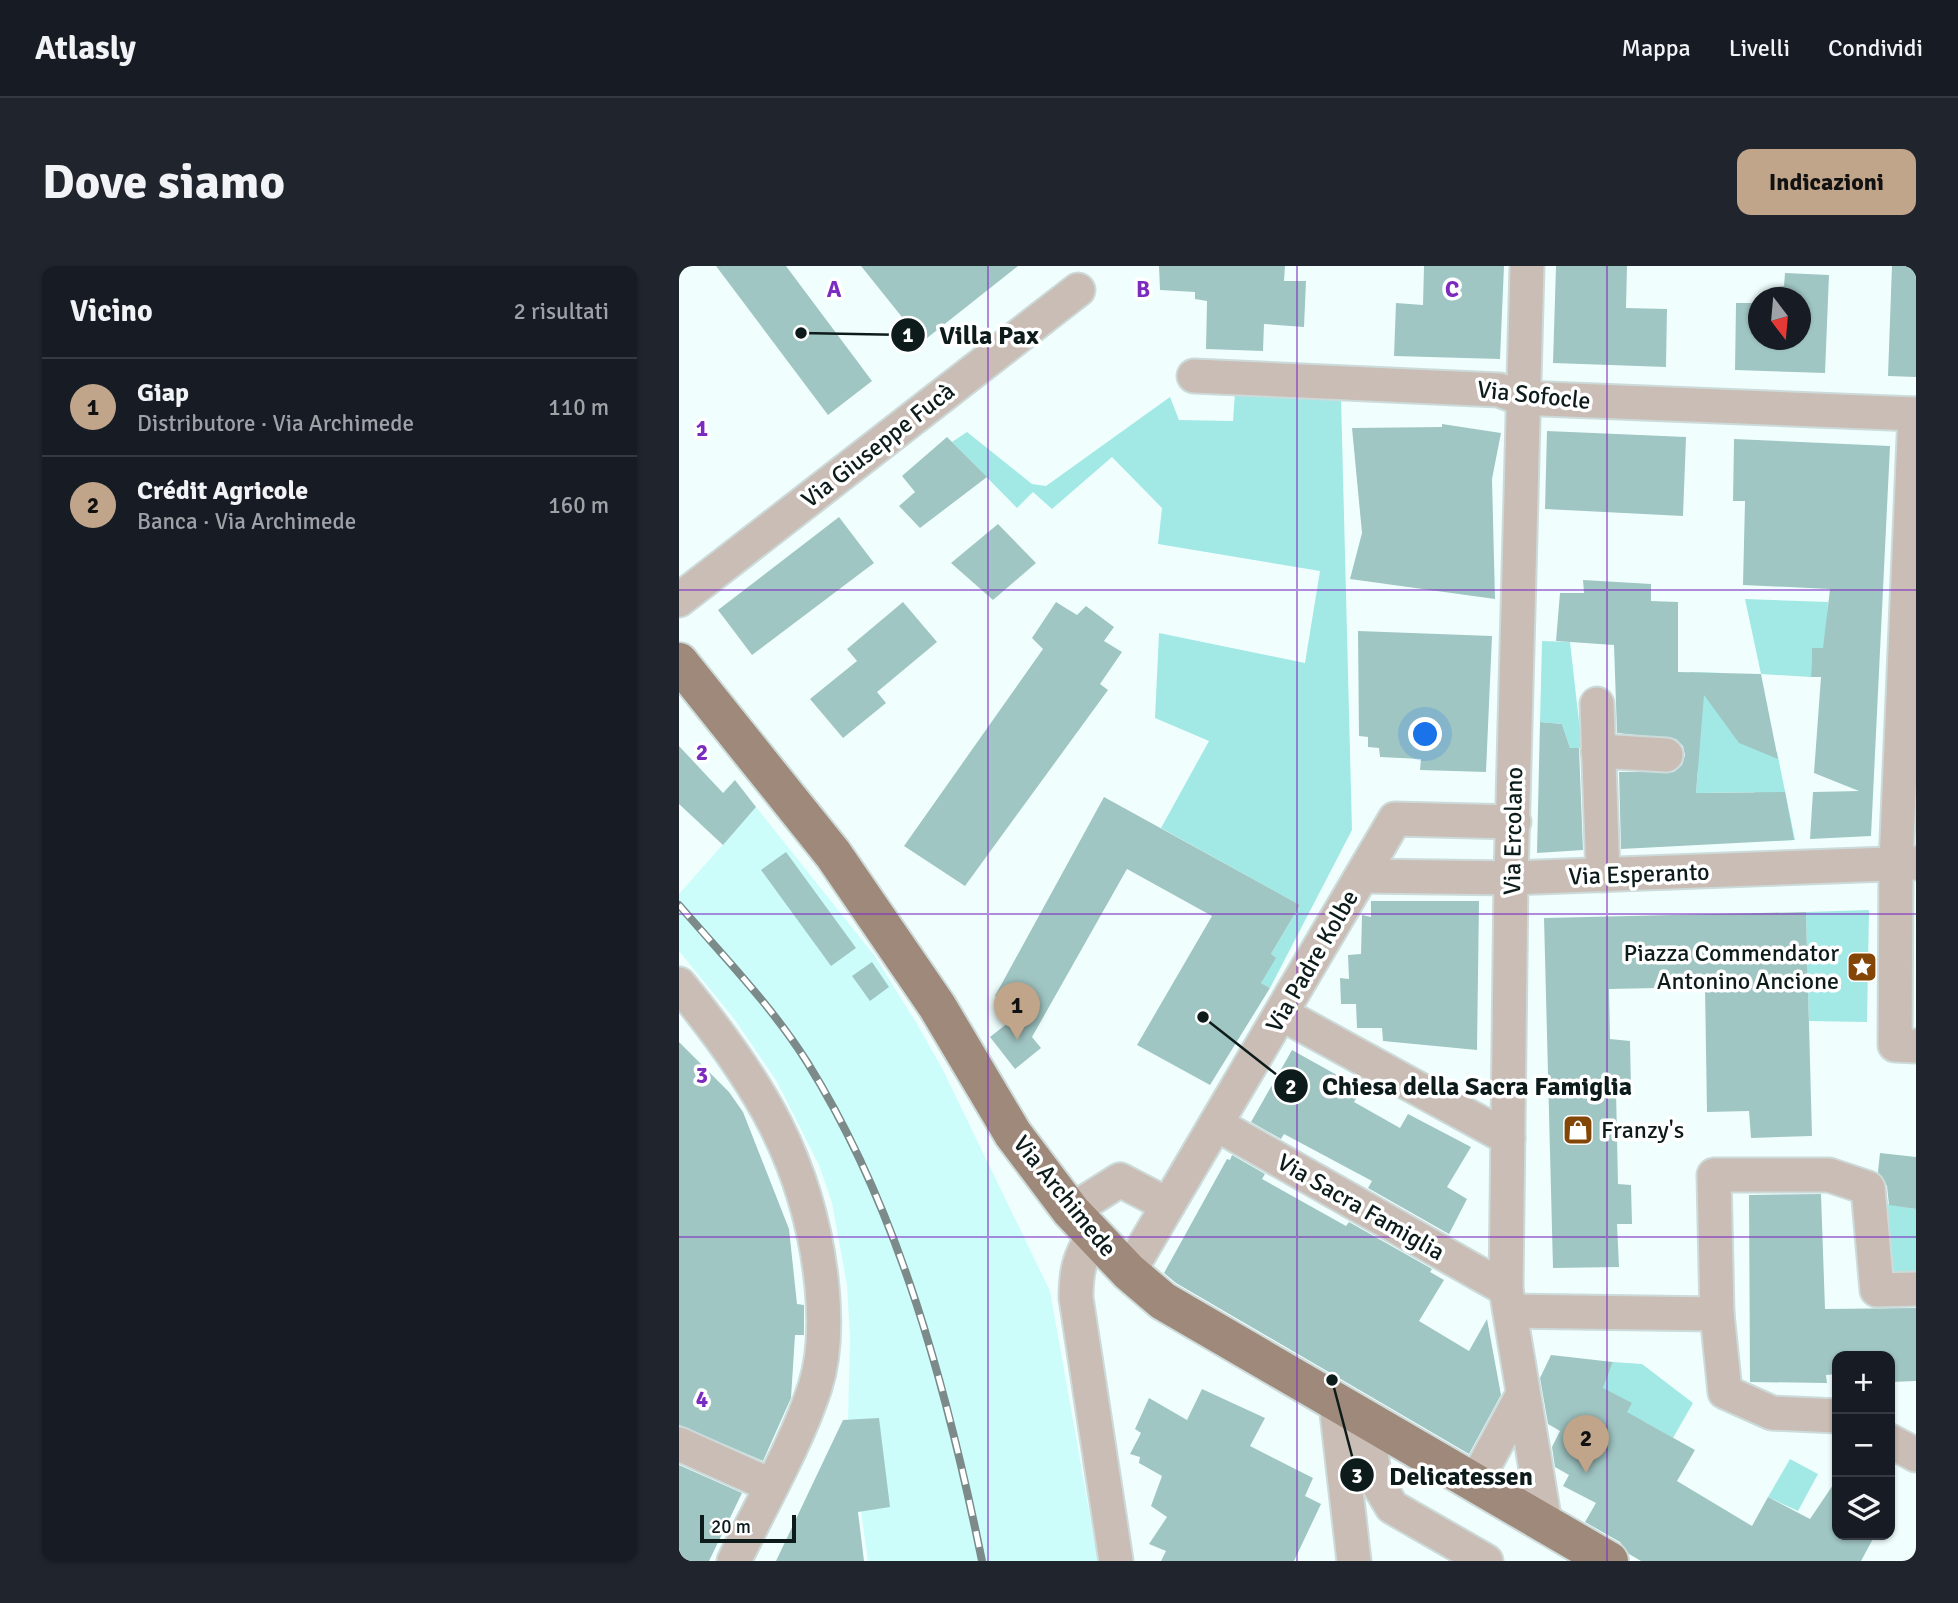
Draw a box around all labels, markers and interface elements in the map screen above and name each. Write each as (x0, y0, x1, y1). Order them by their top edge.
text: Atlasly (35, 28, 136, 69)
text: Mappa (1622, 33, 1691, 63)
text: Livelli (1729, 33, 1790, 63)
text: Condividi (1828, 33, 1923, 63)
button: Indicazioni (1737, 149, 1916, 215)
text: Dove siamo (42, 152, 285, 212)
text: A (827, 275, 842, 304)
text: B (1136, 275, 1150, 304)
text: C (1445, 275, 1459, 304)
north arrow (1748, 287, 1811, 350)
text: Vicino (70, 293, 153, 330)
text: 2 risultati (513, 297, 609, 326)
callout: Villa Pax (890, 312, 1053, 359)
text: Villa Pax (939, 320, 1039, 352)
text: 1 (902, 322, 914, 348)
street label: Via Sofocle (1476, 374, 1592, 416)
street label: Via Giuseppe Fucà (795, 376, 961, 514)
text: Giap (137, 377, 189, 409)
text: 1 (87, 393, 99, 422)
text: 110 m (548, 393, 609, 422)
text: Distributore · Via Archimede (137, 409, 414, 438)
text: 1 (696, 414, 708, 443)
text: Crédit Agricole (137, 475, 308, 507)
text: 2 (87, 491, 99, 520)
text: 160 m (548, 491, 609, 520)
text: Banca · Via Archimede (137, 507, 356, 536)
your location (1408, 717, 1442, 751)
text: 2 (696, 738, 708, 767)
street label: Via Ercolano (1497, 767, 1529, 895)
street label: Via Esperanto (1568, 857, 1710, 891)
street label: Via Padre Kolbe (1259, 884, 1365, 1038)
place label: Piazza Commendator Antonino Ancione (1624, 938, 1839, 996)
place icon: Piazza Commendator Antonino Ancione (1845, 950, 1879, 984)
pin: 1 (994, 982, 1040, 1040)
text: 3 (696, 1061, 708, 1090)
callout: Chiesa della Sacra Famiglia (1273, 1063, 1646, 1110)
text: Chiesa della Sacra Famiglia (1322, 1071, 1632, 1103)
text: 2 (1285, 1074, 1297, 1100)
shop icon: Franzy's (1561, 1113, 1595, 1147)
place label: Franzy's (1601, 1115, 1684, 1145)
street label: Via Archimede (1007, 1129, 1123, 1263)
street label: Via Sacra Famiglia (1272, 1147, 1450, 1267)
map controls (1832, 1351, 1895, 1540)
button: + (1832, 1351, 1895, 1414)
text: 4 (696, 1385, 708, 1414)
button: − (1832, 1414, 1895, 1477)
pin: 2 (1563, 1415, 1609, 1473)
callout: Delicatessen (1340, 1452, 1547, 1499)
text: Delicatessen (1389, 1461, 1533, 1493)
text: 3 (1351, 1463, 1363, 1489)
button: layers (1832, 1477, 1895, 1540)
scale bar (700, 1512, 796, 1544)
text: 20 m (711, 1515, 751, 1539)

